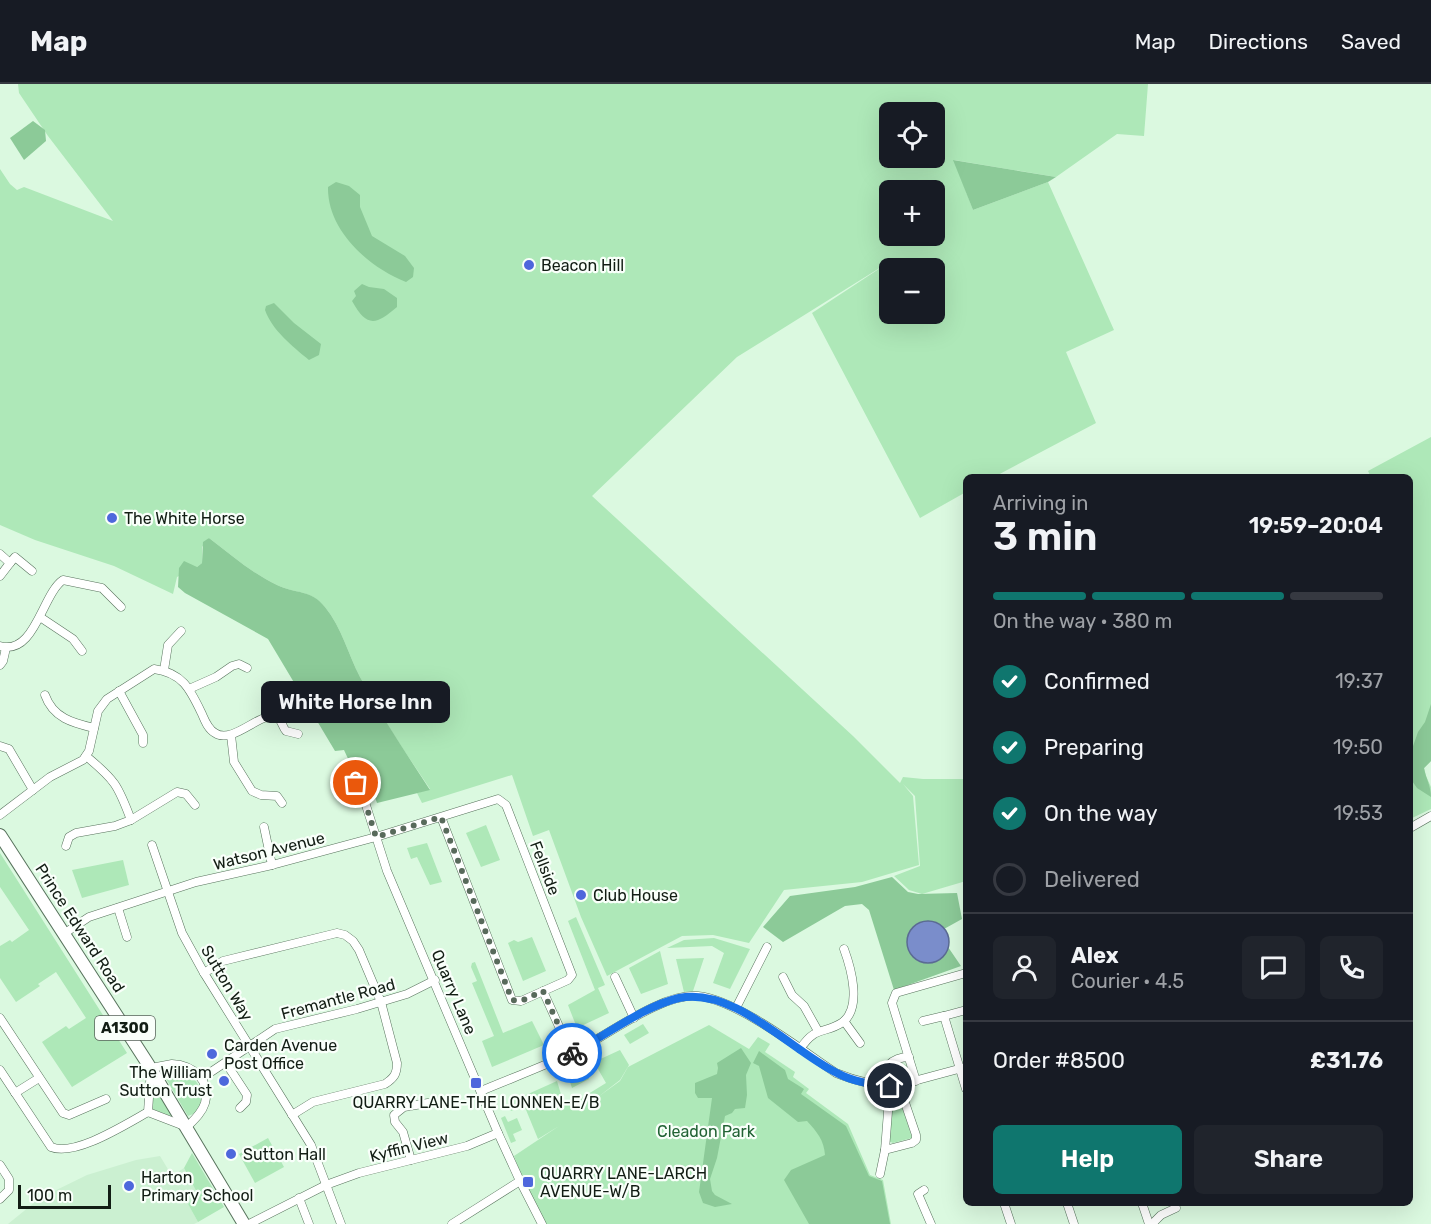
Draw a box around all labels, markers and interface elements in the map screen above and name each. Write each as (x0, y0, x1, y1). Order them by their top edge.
text: Map (30, 25, 87, 58)
text: Map (1135, 29, 1176, 54)
text: Directions (1209, 29, 1308, 54)
text: Saved (1341, 29, 1401, 54)
map controls (879, 102, 945, 324)
button: locate (879, 102, 945, 168)
button: + (879, 180, 945, 246)
place label: Beacon Hill (541, 256, 624, 275)
marker: Beacon Hill (522, 258, 536, 272)
button: − (879, 258, 945, 324)
text: Arriving in (993, 491, 1088, 515)
place label: The White Horse (124, 509, 245, 528)
marker: The White Horse (105, 511, 119, 525)
text: 19:59–20:04 (1249, 512, 1383, 539)
text: 3 min (993, 514, 1098, 560)
text: On the way · 380 m (993, 609, 1172, 633)
icon: check (993, 665, 1026, 698)
text: Confirmed (1044, 668, 1150, 695)
text: 19:37 (1335, 669, 1383, 693)
callout: White Horse Inn (262, 681, 451, 723)
text: White Horse Inn (279, 690, 432, 714)
icon: check (993, 731, 1026, 764)
text: Preparing (1044, 734, 1144, 761)
text: 19:50 (1333, 735, 1383, 759)
pin (330, 757, 381, 808)
icon: bag (339, 766, 372, 799)
icon: check (993, 797, 1026, 830)
text: On the way (1044, 800, 1158, 827)
text: 19:53 (1334, 801, 1383, 825)
street label: Watson Avenue (211, 828, 327, 874)
street label: Fellside (526, 838, 564, 898)
street label: Prince Edward Road (31, 860, 129, 996)
text: Delivered (1044, 866, 1140, 893)
place label: Club House (593, 886, 678, 905)
marker: Club House (574, 888, 588, 902)
button: person (993, 936, 1056, 999)
button: chat (1242, 936, 1305, 999)
button: phone (1320, 936, 1383, 999)
street label: Sutton Way (197, 942, 257, 1024)
text: Alex (1071, 942, 1119, 969)
street label: Quarry Lane (428, 947, 480, 1037)
text: Courier · 4.5 (1071, 969, 1184, 993)
street label: Fremantle Road (279, 975, 397, 1023)
road number: A1300 (95, 1016, 155, 1040)
courier (542, 1023, 602, 1083)
place label: Carden Avenue Post Office (224, 1036, 337, 1073)
icon: bike (556, 1037, 589, 1070)
marker: Carden Avenue Post Office (205, 1047, 219, 1061)
text: Order #8500 (993, 1047, 1125, 1074)
text: £31.76 (1310, 1047, 1383, 1074)
pin (864, 1060, 915, 1111)
place label: The William Sutton Trust (119, 1063, 212, 1100)
icon: home (873, 1069, 906, 1102)
marker: The William Sutton Trust (217, 1074, 231, 1088)
marker: QUARRY LANE-THE LONNEN-E/B (469, 1076, 483, 1090)
place label: QUARRY LANE-THE LONNEN-E/B (352, 1093, 600, 1112)
park label: Cleadon Park (657, 1122, 756, 1141)
button: Help (993, 1125, 1182, 1194)
button: Share (1194, 1125, 1383, 1194)
street label: Kyffin View (368, 1128, 450, 1166)
place label: Sutton Hall (243, 1145, 326, 1164)
marker: Sutton Hall (224, 1147, 238, 1161)
place label: QUARRY LANE-LARCH AVENUE-W/B (540, 1164, 707, 1201)
place label: Harton Primary School (141, 1168, 253, 1205)
marker: QUARRY LANE-LARCH AVENUE-W/B (521, 1175, 535, 1189)
marker: Harton Primary School (122, 1179, 136, 1193)
scale bar (18, 1182, 111, 1210)
text: 100 m (27, 1186, 72, 1205)

